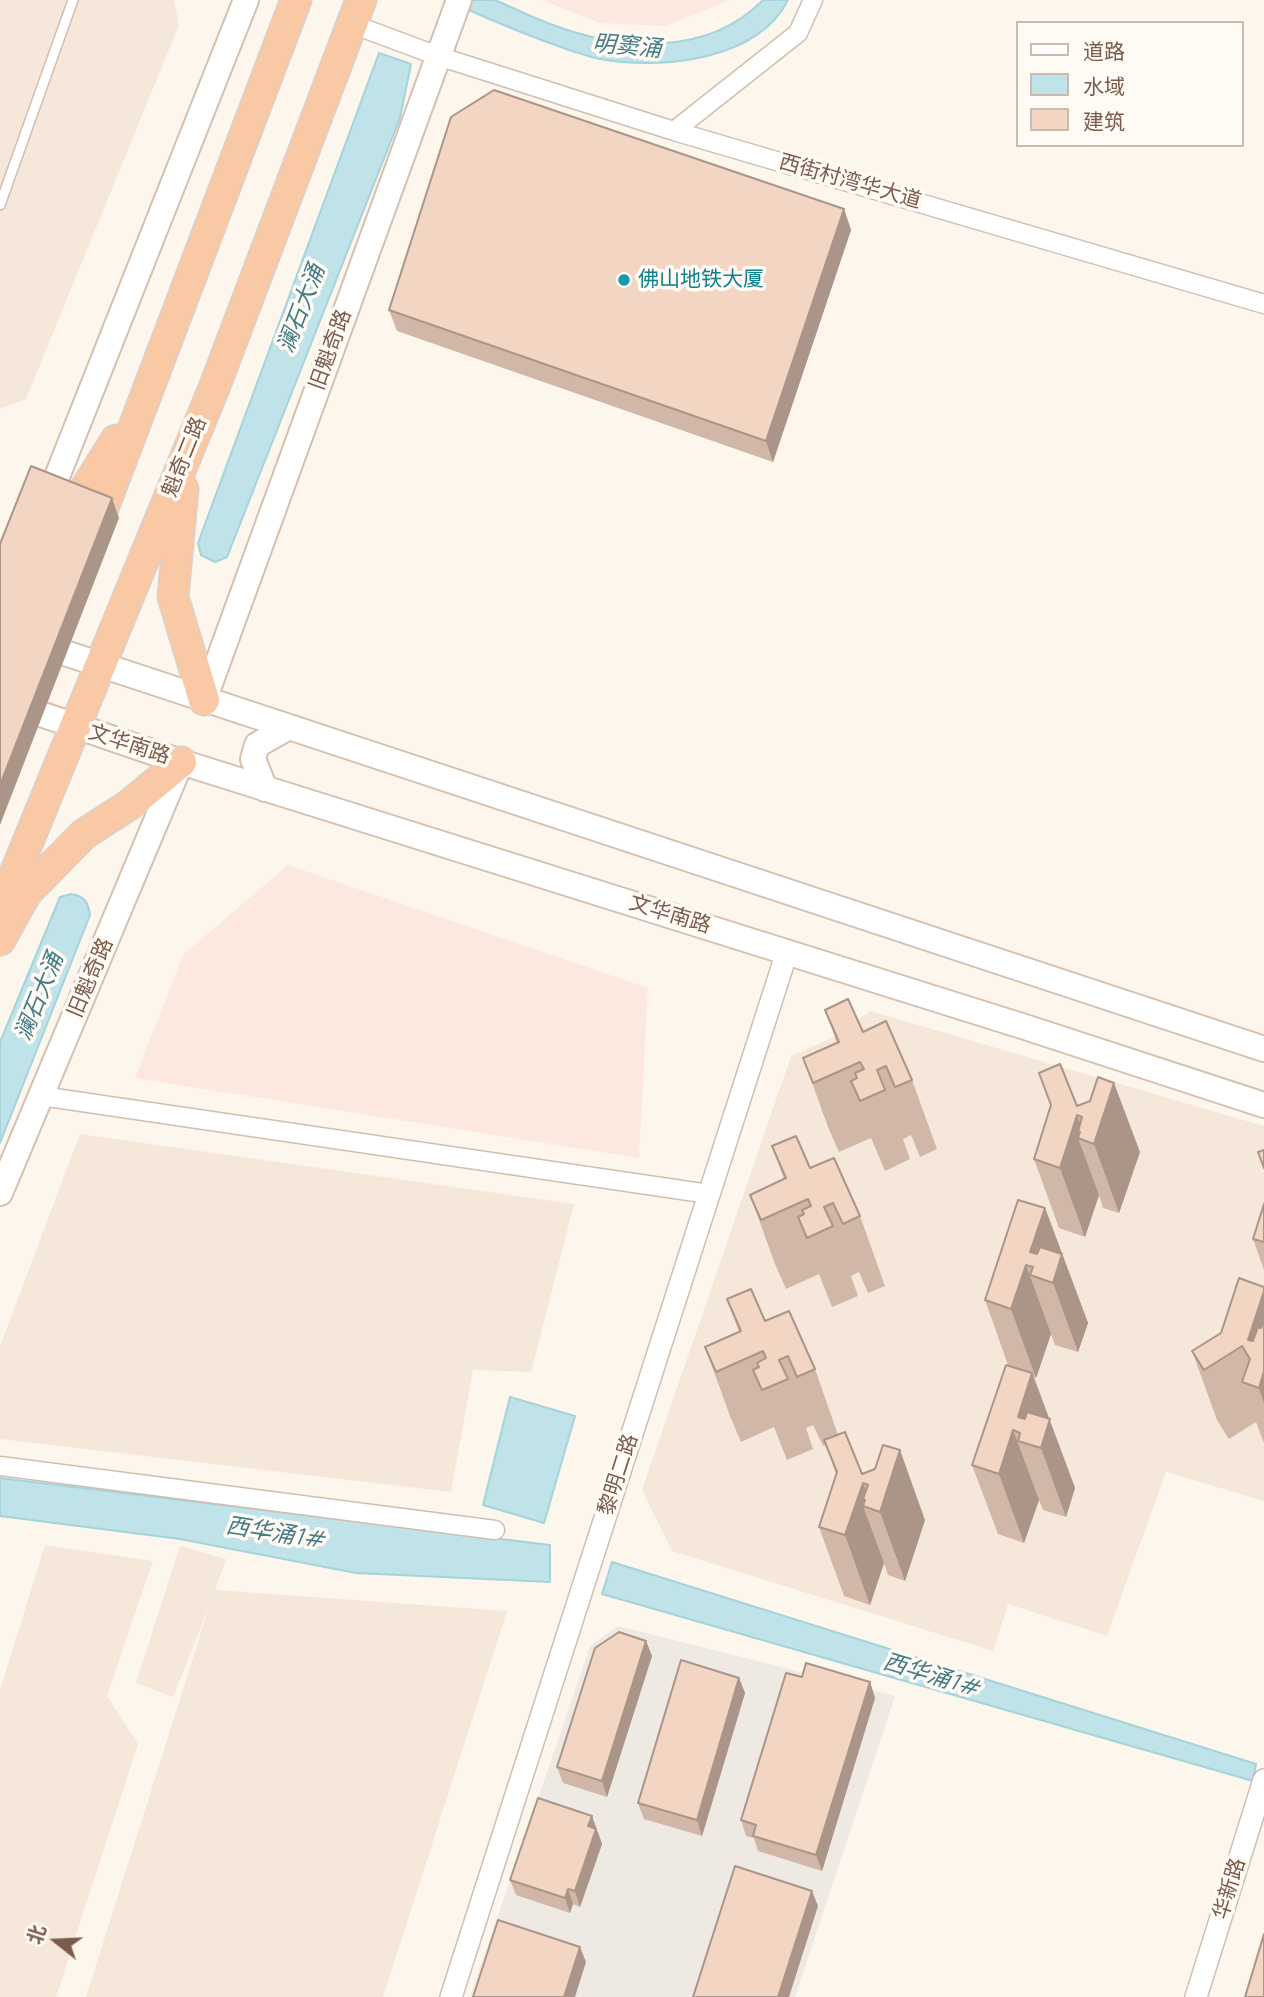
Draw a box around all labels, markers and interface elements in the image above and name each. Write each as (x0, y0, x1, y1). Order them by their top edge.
legend (1016, 21, 1243, 147)
water label: 明窦涌 (591, 30, 663, 64)
text: 道路 (1083, 37, 1125, 65)
text: 水域 (1083, 72, 1125, 100)
text: 建筑 (1083, 107, 1125, 135)
street label: 西街村湾华大道 (776, 150, 924, 214)
water label: 澜石大涌 (273, 261, 331, 357)
place label: 佛山地铁大厦 (638, 267, 764, 293)
marker: 佛山地铁大厦 (616, 272, 632, 288)
street label: 旧魁奇路 (305, 306, 357, 394)
street label: 魁奇二路 (158, 413, 212, 501)
street label: 文华南路 (85, 720, 173, 770)
street label: 文华南路 (626, 891, 714, 939)
street label: 旧魁奇路 (63, 934, 119, 1022)
water label: 澜石大涌 (10, 949, 70, 1045)
street label: 黎明二路 (594, 1431, 644, 1519)
water label: 西华涌1# (224, 1513, 326, 1555)
water label: 西华涌1# (880, 1648, 982, 1704)
street label: 华新路 (1209, 1855, 1251, 1923)
north arrow (21, 1906, 91, 1976)
text: 北 (21, 1921, 51, 1948)

